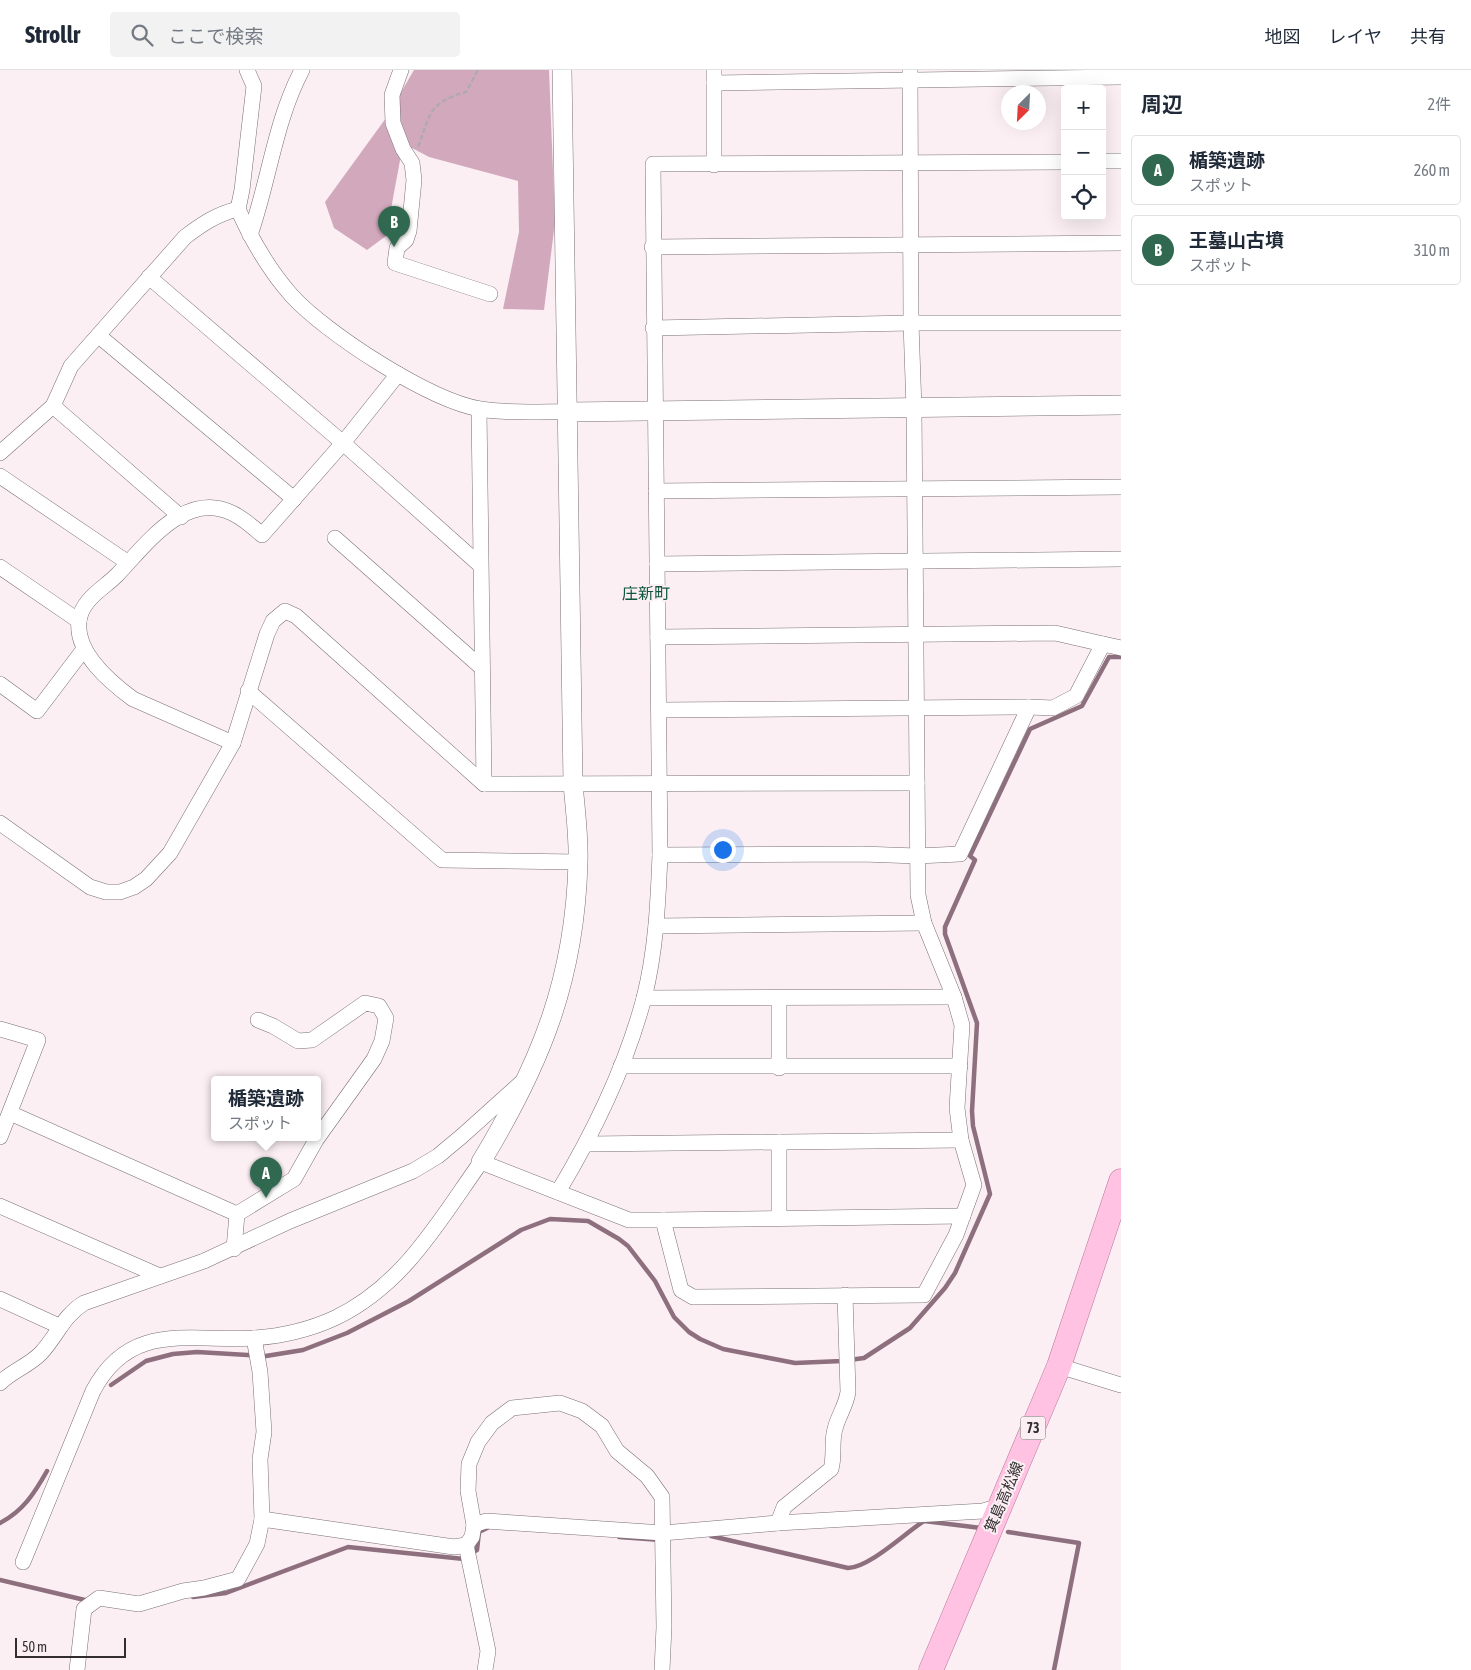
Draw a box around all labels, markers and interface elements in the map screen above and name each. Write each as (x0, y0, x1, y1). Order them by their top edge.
search box (110, 12, 460, 57)
text: Strollr (25, 21, 80, 48)
icon: search (128, 21, 156, 49)
text: ここで検索 (168, 25, 263, 47)
text: 地図 (1265, 26, 1301, 47)
text: レイヤ (1329, 26, 1382, 47)
text: 共有 (1410, 26, 1446, 47)
north arrow (1001, 85, 1046, 130)
map controls (1061, 85, 1106, 220)
button: + (1061, 85, 1106, 130)
text: 周辺 (1141, 92, 1183, 116)
text: 2件 (1427, 95, 1451, 113)
button: − (1061, 130, 1106, 175)
text: 楯築遺跡 (1189, 149, 1265, 171)
text: A (1154, 161, 1162, 179)
text: 260 m (1414, 161, 1450, 179)
button: locate (1061, 175, 1106, 220)
text: スポット (1189, 176, 1253, 194)
pin: B (378, 206, 410, 247)
text: 王墓山古墳 (1189, 229, 1284, 251)
text: B (1154, 241, 1162, 259)
text: 310 m (1414, 241, 1450, 259)
text: スポット (1189, 256, 1253, 274)
district label: 庄新町 (622, 584, 670, 602)
your location (710, 837, 736, 863)
popup (211, 1076, 321, 1141)
text: 楯築遺跡 (228, 1087, 304, 1109)
text: スポット (228, 1114, 292, 1132)
pin: A (250, 1157, 282, 1198)
road number: 73 (1020, 1416, 1046, 1440)
street label: 箕島高松線 (981, 1459, 1026, 1535)
scale bar (15, 1635, 126, 1658)
text: 50 m (22, 1639, 47, 1655)

